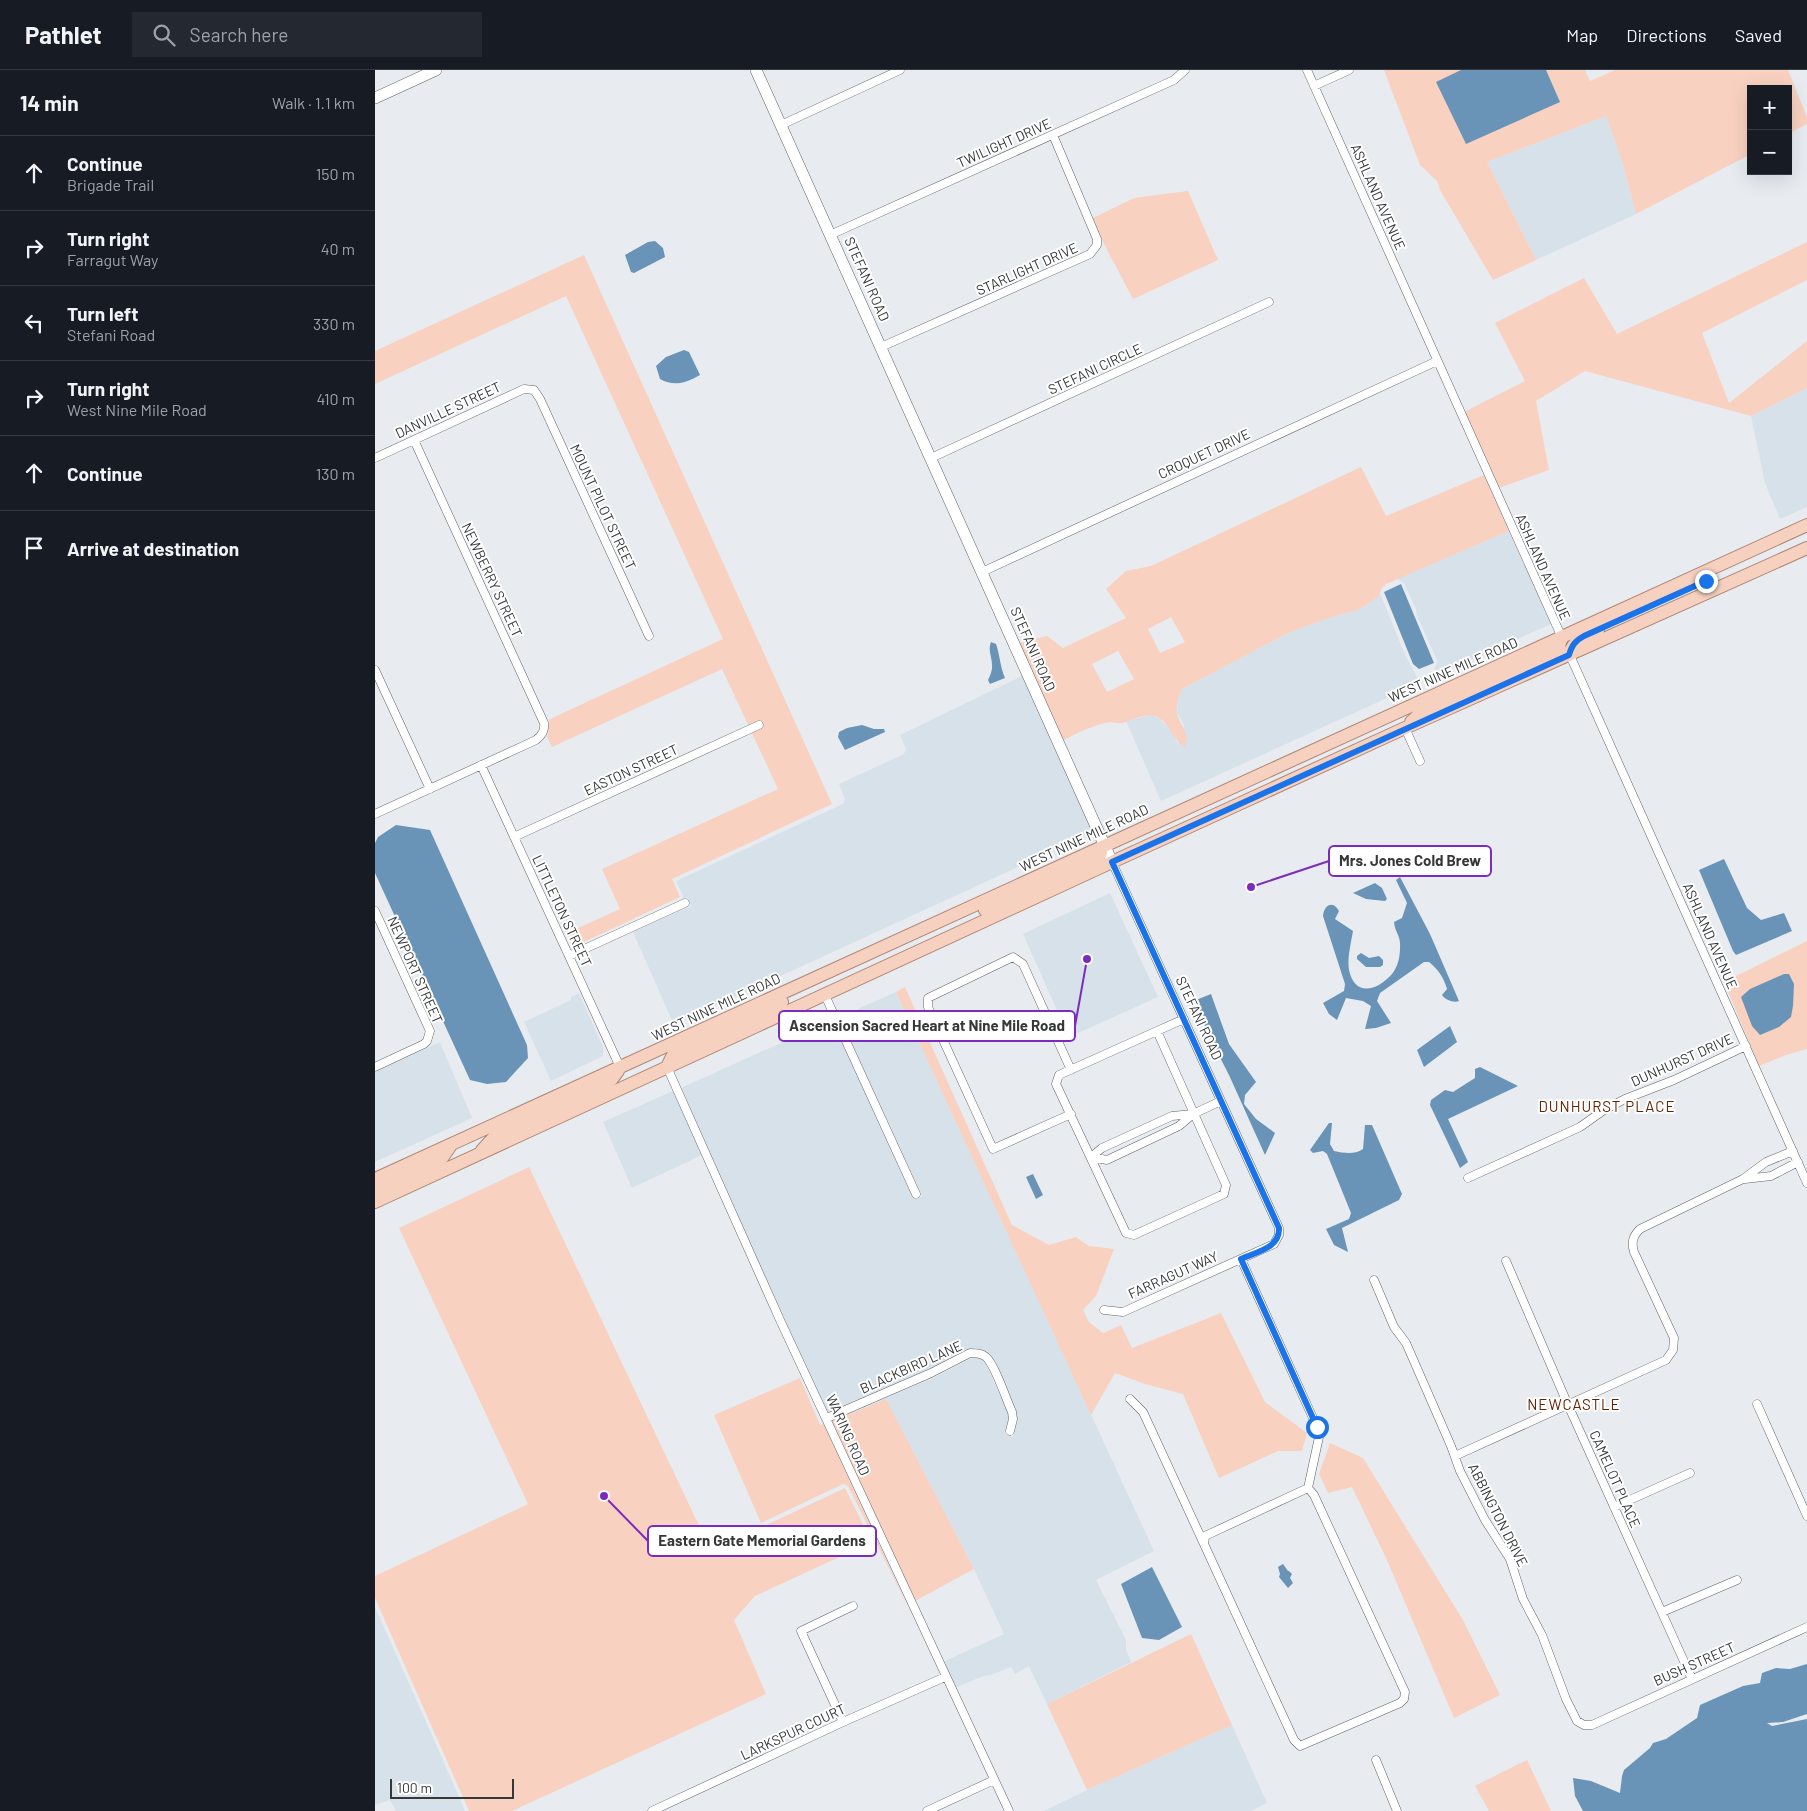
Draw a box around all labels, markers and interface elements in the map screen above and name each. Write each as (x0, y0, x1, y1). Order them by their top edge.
search box (132, 12, 482, 57)
text: Pathlet (25, 20, 102, 49)
icon: search (150, 21, 178, 49)
text: Search here (190, 23, 288, 46)
text: Map (1566, 24, 1598, 46)
text: Directions (1626, 24, 1707, 46)
text: Saved (1735, 24, 1782, 46)
map controls (1747, 85, 1792, 175)
button: + (1747, 85, 1792, 130)
text: 14 min (20, 90, 79, 115)
text: Walk · 1.1 km (272, 93, 355, 112)
street label: TWILIGHT DRIVE (954, 114, 1054, 171)
button: − (1747, 130, 1792, 175)
street label: ASHLAND AVENUE (1347, 141, 1409, 253)
text: Continue (67, 152, 143, 175)
icon: ahead (20, 159, 48, 187)
text: 150 m (316, 164, 355, 183)
text: Brigade Trail (67, 175, 154, 194)
text: Turn right (67, 227, 149, 250)
icon: right (20, 234, 48, 262)
street label: STEFANI ROAD (841, 234, 894, 324)
street label: STARLIGHT DRIVE (973, 238, 1080, 299)
text: 40 m (321, 239, 355, 258)
text: Farragut Way (67, 250, 158, 269)
text: Turn left (67, 302, 138, 325)
icon: left (20, 309, 48, 337)
text: 330 m (313, 314, 355, 333)
text: Stefani Road (67, 325, 155, 344)
street label: STEFANI CIRCLE (1045, 339, 1144, 398)
text: Turn right (67, 377, 149, 400)
street label: DANVILLE STREET (392, 378, 503, 441)
icon: right (20, 384, 48, 412)
text: 410 m (317, 389, 355, 408)
text: West Nine Mile Road (67, 400, 207, 419)
street label: CROQUET DRIVE (1155, 425, 1252, 482)
street label: MOUNT PILOT STREET (567, 441, 640, 572)
icon: ahead (20, 459, 48, 487)
text: Continue (67, 462, 143, 485)
text: 130 m (316, 464, 355, 483)
street label: ASHLAND AVENUE (1512, 511, 1574, 623)
street label: NEWBERRY STREET (458, 520, 526, 640)
icon: arrive (20, 534, 48, 562)
text: Arrive at destination (67, 537, 239, 560)
route end (1695, 570, 1718, 593)
street label: STEFANI ROAD (1007, 604, 1060, 694)
street label: WEST NINE MILE ROAD (1385, 633, 1520, 706)
street label: EASTON STREET (581, 740, 681, 799)
street label: WEST NINE MILE ROAD (1017, 800, 1151, 875)
callout: Mrs. Jones Cold Brew (1329, 846, 1491, 876)
text: Mrs. Jones Cold Brew (1339, 851, 1481, 869)
street label: LITTLETON STREET (529, 852, 596, 969)
street label: ASHLAND AVENUE (1679, 880, 1741, 992)
street label: NEWPORT STREET (384, 914, 447, 1026)
street label: WEST NINE MILE ROAD (649, 969, 783, 1044)
street label: STEFANI ROAD (1173, 973, 1226, 1062)
callout: Ascension Sacred Heart at Nine Mile Road (779, 1011, 1075, 1041)
text: Ascension Sacred Heart at Nine Mile Road (789, 1016, 1065, 1034)
street label: DUNHURST DRIVE (1628, 1029, 1735, 1090)
district label: DUNHURST PLACE (1539, 1097, 1675, 1115)
street label: FARRAGUT WAY (1125, 1247, 1220, 1302)
street label: BLACKBIRD LANE (857, 1336, 964, 1397)
street label: WARING ROAD (823, 1392, 874, 1478)
district label: NEWCASTLE (1527, 1395, 1621, 1413)
route start (1306, 1416, 1329, 1439)
street label: CAMELOT PLACE (1586, 1427, 1645, 1530)
street label: ABBINGTON DRIVE (1465, 1460, 1532, 1569)
callout: Eastern Gate Memorial Gardens (648, 1526, 876, 1556)
text: Eastern Gate Memorial Gardens (658, 1531, 866, 1549)
street label: BUSH STREET (1650, 1638, 1737, 1689)
street label: LARKSPUR COURT (738, 1700, 848, 1763)
scale bar (390, 1776, 514, 1799)
text: 100 m (397, 1779, 432, 1796)

